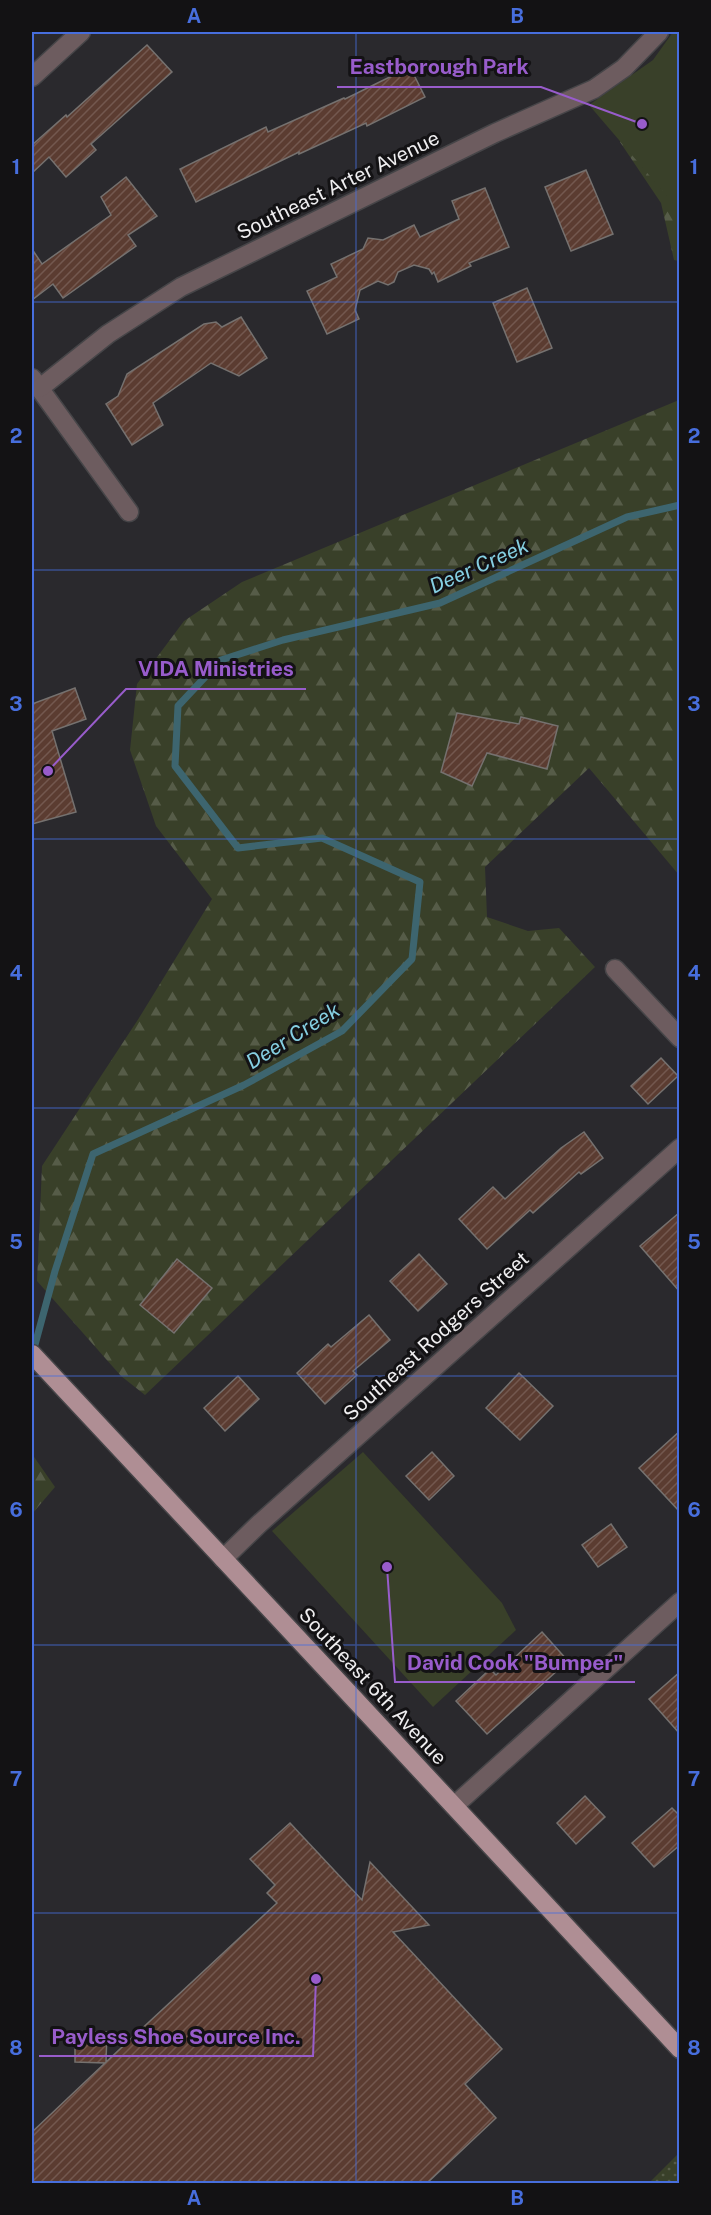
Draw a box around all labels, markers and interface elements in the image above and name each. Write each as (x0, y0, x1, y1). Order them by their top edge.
text: A (187, 4, 201, 28)
text: B (510, 4, 524, 28)
callout: Eastborough Park (337, 48, 541, 87)
text: Eastborough Park (349, 54, 529, 79)
street label: Southeast Arter Avenue (233, 126, 443, 244)
text: 1 (12, 155, 20, 179)
text: 1 (690, 155, 698, 179)
text: 2 (10, 424, 22, 448)
text: 2 (688, 424, 700, 448)
water label: Deer Creek (425, 532, 533, 599)
callout: VIDA Ministries (126, 650, 306, 689)
text: VIDA Ministries (138, 656, 294, 681)
text: 3 (9, 692, 23, 716)
text: 3 (687, 692, 701, 716)
text: 4 (9, 961, 23, 985)
text: 4 (687, 961, 701, 985)
water label: Deer Creek (241, 997, 345, 1074)
text: 5 (9, 1230, 23, 1254)
text: 5 (687, 1230, 701, 1254)
street label: Southeast Rodgers Street (338, 1246, 534, 1426)
text: 6 (9, 1498, 23, 1522)
text: 6 (687, 1498, 701, 1522)
street label: Southeast 6th Avenue (294, 1603, 452, 1769)
callout: David Cook "Bumper" (395, 1643, 635, 1682)
text: David Cook "Bumper" (407, 1650, 623, 1675)
text: 7 (10, 1767, 22, 1791)
text: 7 (688, 1767, 700, 1791)
callout: Payless Shoe Source Inc. (39, 2017, 313, 2056)
text: Payless Shoe Source Inc. (51, 2024, 301, 2049)
text: 8 (9, 2036, 23, 2060)
text: 8 (687, 2036, 701, 2060)
text: A (187, 2186, 201, 2210)
text: B (510, 2186, 524, 2210)

